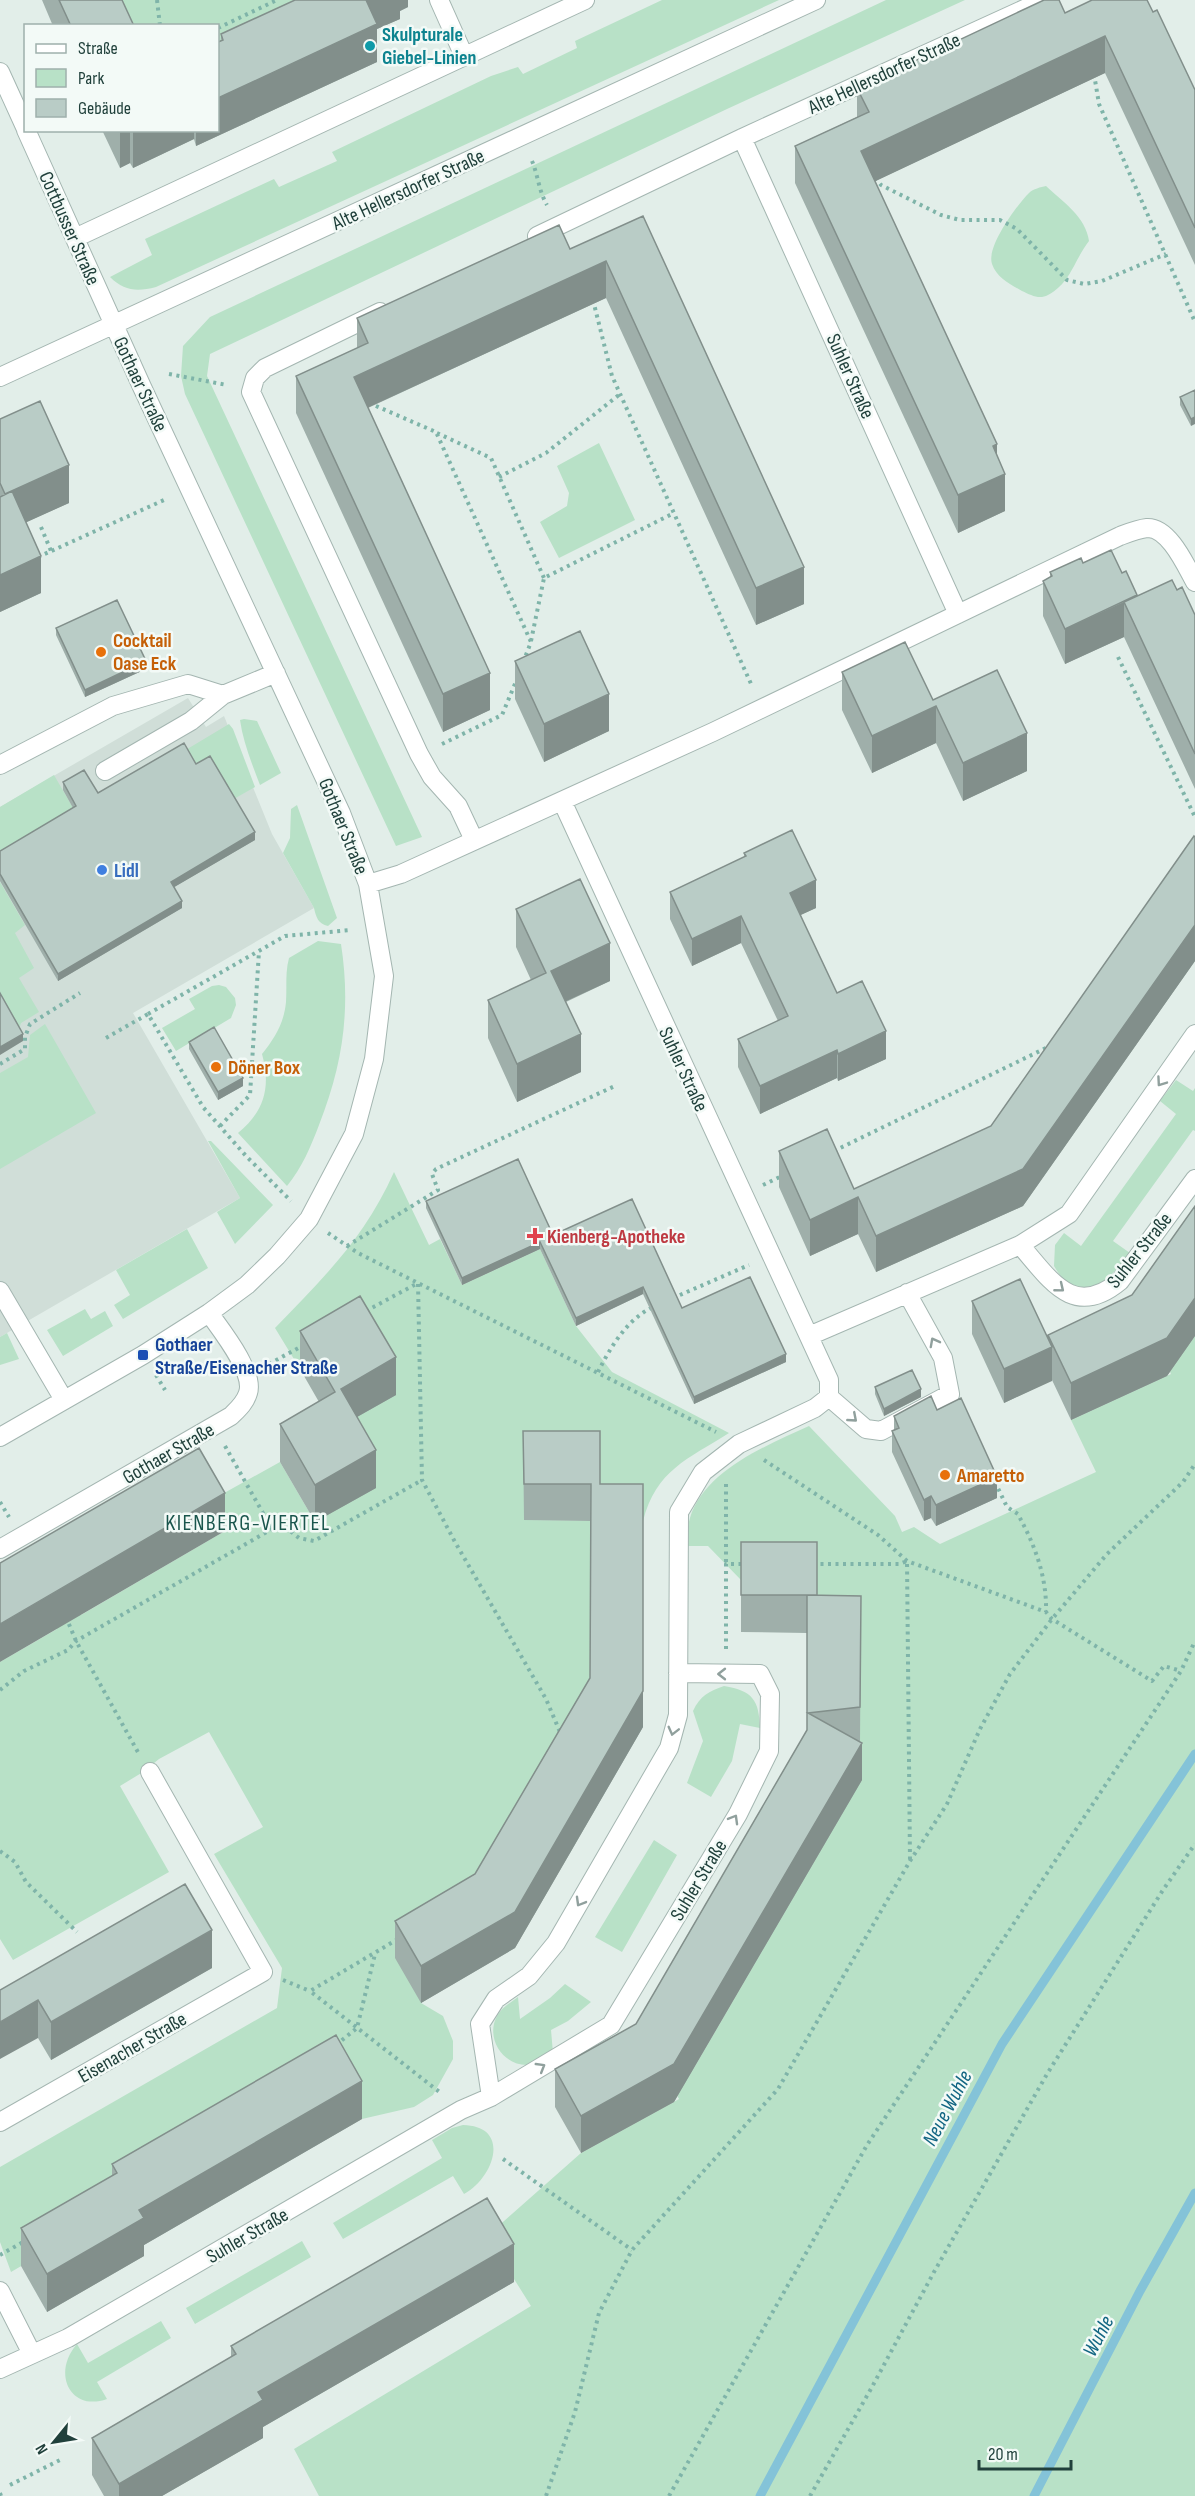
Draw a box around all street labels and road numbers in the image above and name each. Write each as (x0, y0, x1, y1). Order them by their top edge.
street label: Alte Hellersdorfer Straße (804, 28, 964, 120)
street label: Alte Hellersdorfer Straße (328, 144, 488, 236)
street label: Cottbusser Straße (33, 168, 105, 289)
street label: Suhler Straße (821, 330, 879, 423)
street label: Gothaer Straße (108, 333, 172, 436)
street label: Gothaer Straße (313, 775, 373, 878)
street label: Suhler Straße (653, 1023, 713, 1115)
street label: Suhler Straße (1102, 1208, 1178, 1293)
street label: Gothaer Straße (118, 1418, 219, 1490)
street label: Suhler Straße (665, 1836, 732, 1925)
street label: Eisenacher Straße (74, 2007, 191, 2089)
street label: Suhler Straße (202, 2203, 293, 2269)

